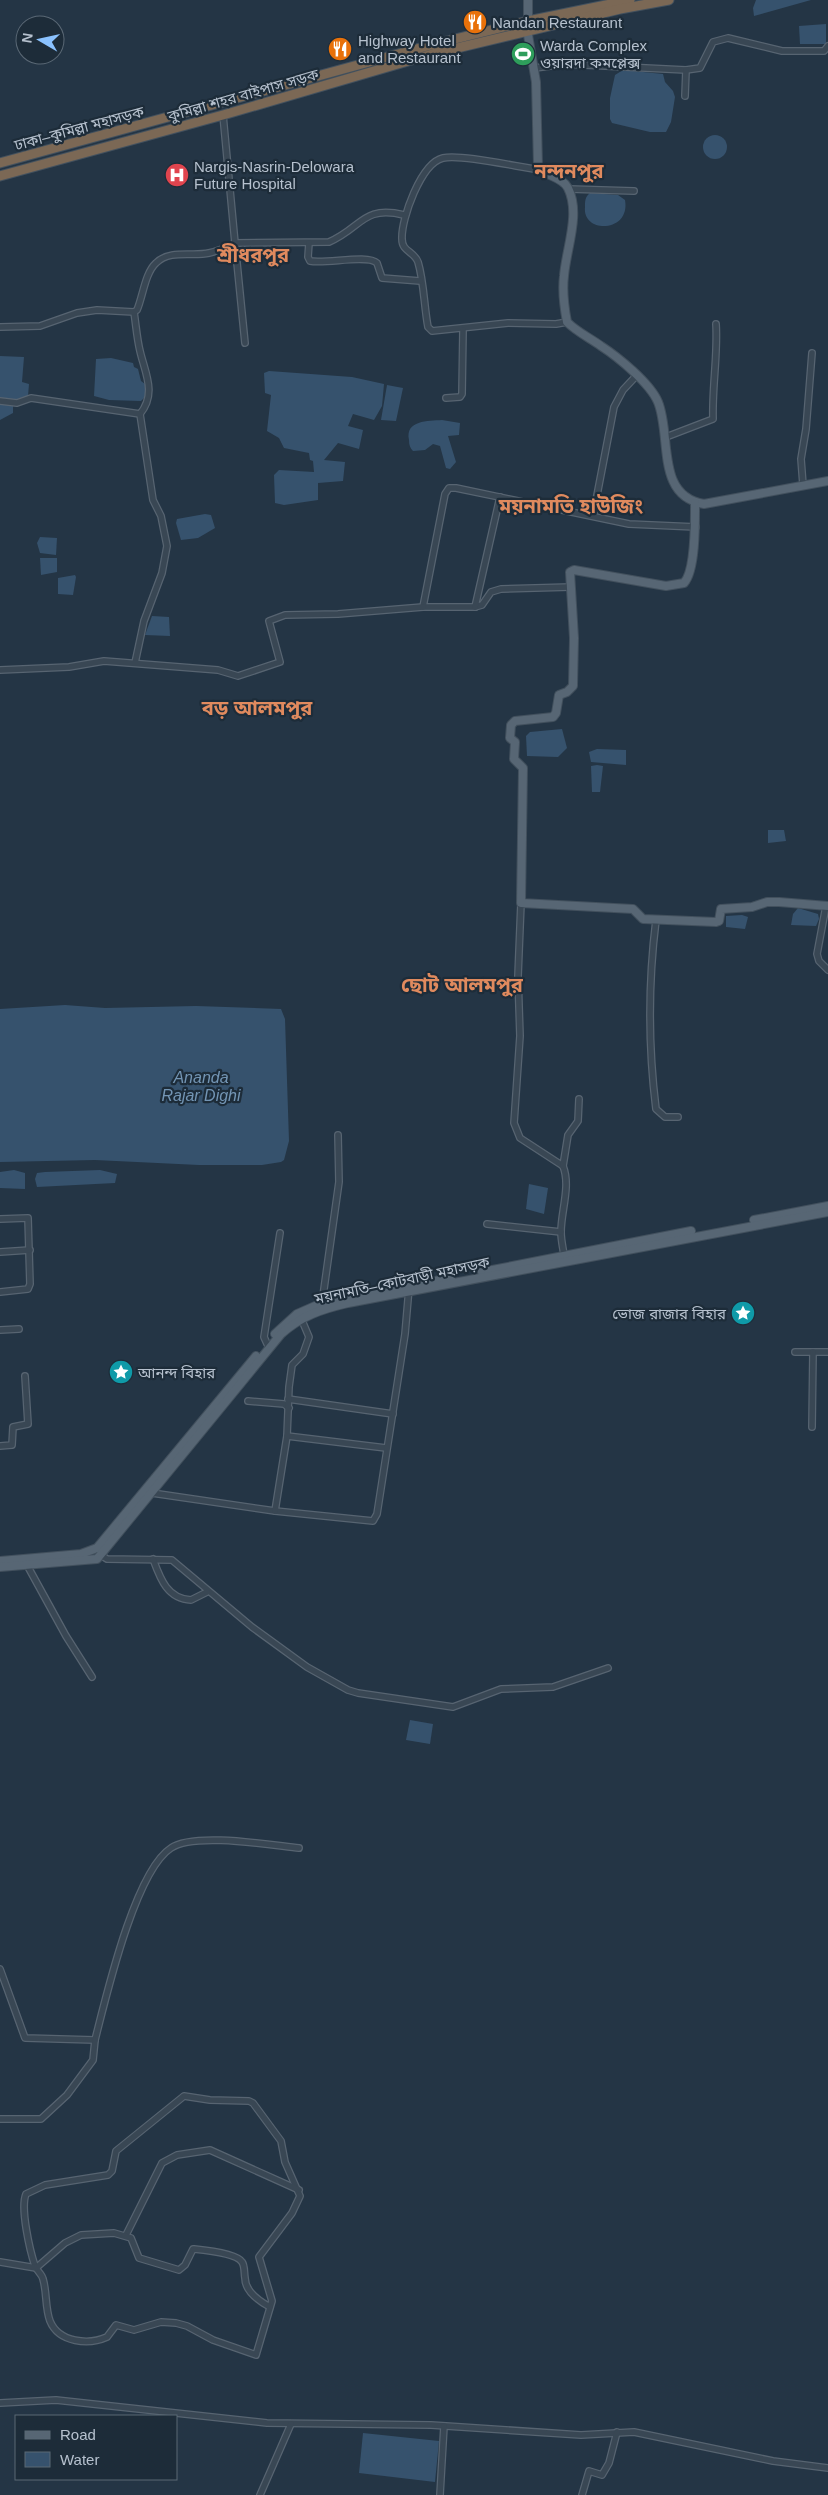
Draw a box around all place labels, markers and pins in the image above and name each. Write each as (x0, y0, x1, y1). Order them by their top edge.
restaurant icon: Nandan Restaurant (462, 9, 488, 35)
place label: Nandan Restaurant (492, 14, 623, 31)
place label: Highway Hotel and Restaurant (358, 32, 461, 66)
restaurant icon: Highway Hotel and Restaurant (327, 36, 353, 62)
place label: Warda Complex ওয়ারদা কমপ্লেক্স (540, 37, 647, 71)
sports icon: Warda Complex ওয়ারদা কমপ্লেক্স (510, 41, 536, 67)
place label: Nargis-Nasrin-Delowara Future Hospital (194, 158, 355, 192)
hospital icon: Nargis-Nasrin-Delowara Future Hospital (164, 162, 190, 188)
place icon: ভোজ রাজার বিহার (730, 1300, 756, 1326)
place label: ভোজ রাজার বিহার (612, 1305, 727, 1322)
place icon: আনন্দ বিহার (108, 1359, 134, 1385)
place label: আনন্দ বিহার (137, 1364, 216, 1381)

